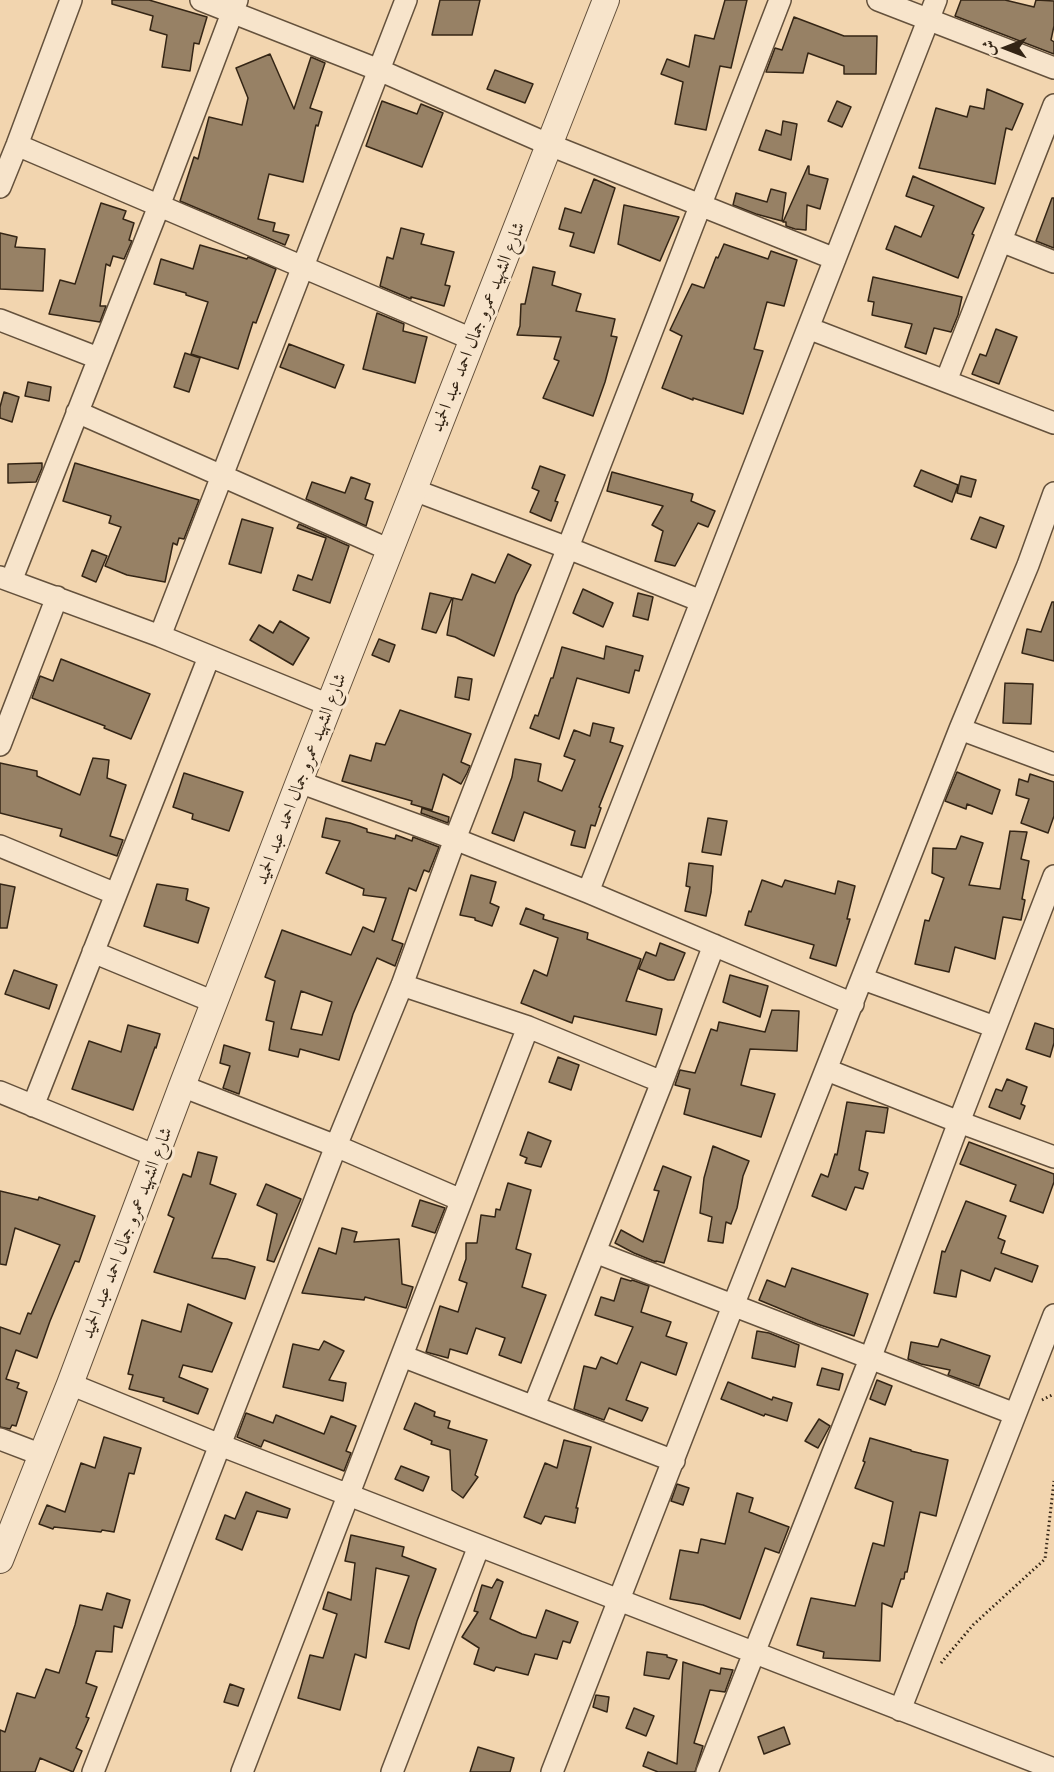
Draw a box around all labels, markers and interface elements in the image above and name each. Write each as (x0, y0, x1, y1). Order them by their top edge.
north arrow (976, 18, 1036, 78)
text: ش (978, 40, 998, 56)
street label: شارع الشهيد عمرو جمال احمد عبد الحميد (426, 219, 530, 435)
street label: شارع الشهيد عمرو جمال احمد عبد الحميد (251, 670, 351, 888)
street label: شارع الشهيد عمرو جمال احمد عبد الحميد (77, 1124, 177, 1342)

